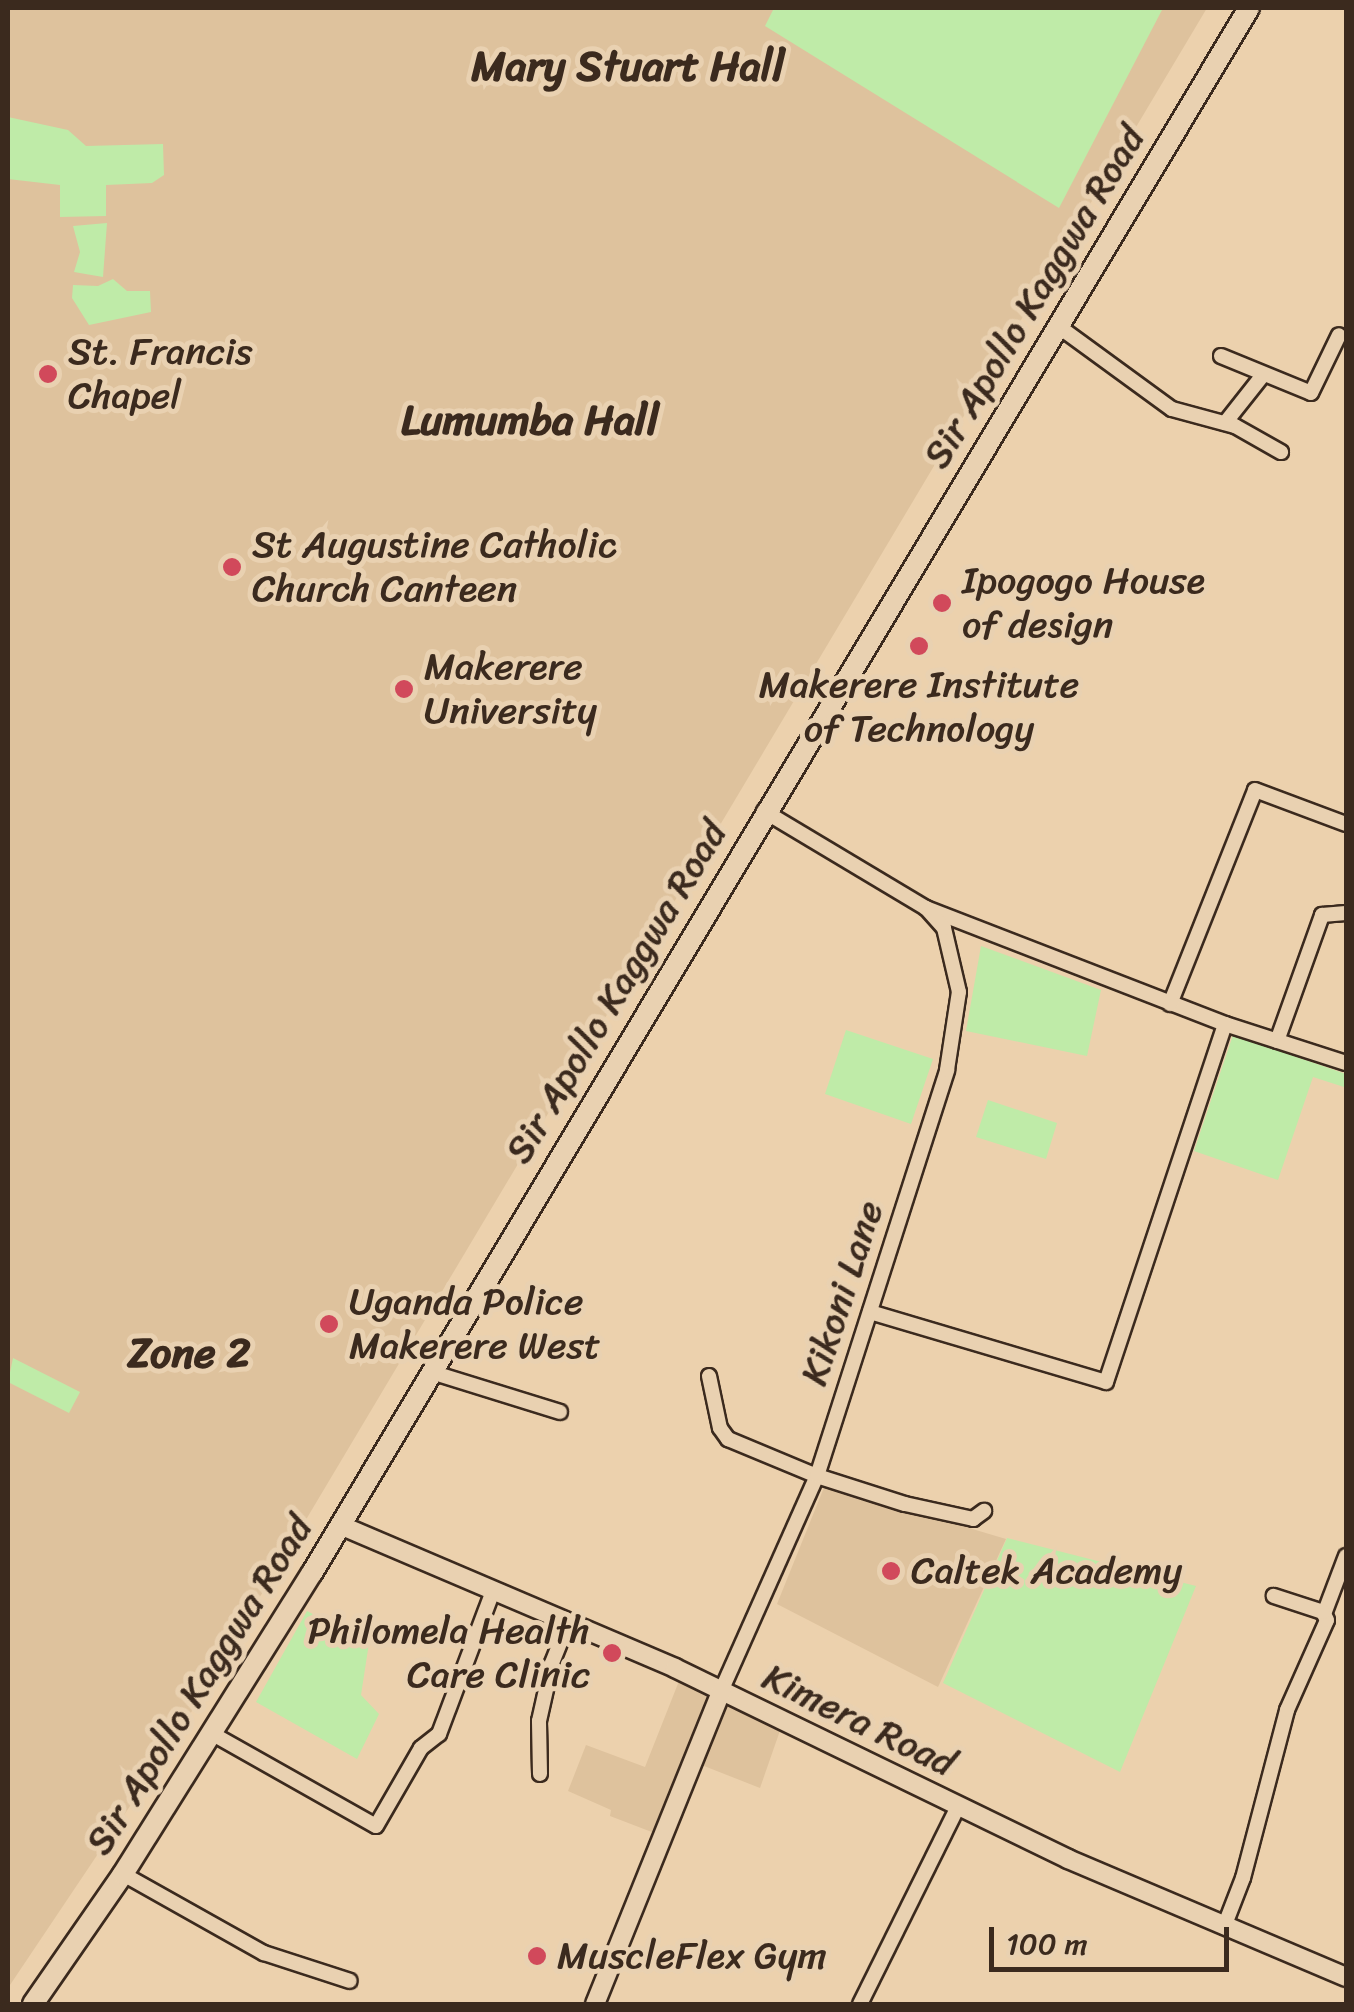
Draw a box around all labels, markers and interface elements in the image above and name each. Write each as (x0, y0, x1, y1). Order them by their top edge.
district label: Mary Stuart Hall (471, 41, 785, 91)
street label: Sir Apollo Kaggwa Road (913, 117, 1155, 477)
place label: St. Francis Chapel (68, 329, 253, 418)
marker: St. Francis Chapel (37, 363, 59, 385)
district label: Lumumba Hall (401, 395, 659, 445)
place label: St Augustine Catholic Church Canteen (252, 522, 619, 612)
marker: St Augustine Catholic Church Canteen (221, 556, 243, 578)
place label: Ipogogo House of design (962, 558, 1205, 648)
marker: Ipogogo House of design (931, 592, 953, 614)
marker: Makerere Institute of Technology (908, 635, 930, 657)
place label: Makerere University (424, 644, 597, 734)
place label: Makerere Institute of Technology (759, 662, 1079, 752)
marker: Makerere University (393, 678, 415, 700)
street label: Sir Apollo Kaggwa Road (495, 812, 737, 1172)
street label: Kikoni Lane (791, 1195, 893, 1391)
place label: Uganda Police Makerere West (349, 1279, 601, 1368)
marker: Uganda Police Makerere West (318, 1313, 340, 1335)
district label: Zone 2 (127, 1328, 251, 1378)
street label: Sir Apollo Kaggwa Road (76, 1507, 322, 1863)
place label: Caltek Academy (911, 1548, 1182, 1594)
marker: Caltek Academy (880, 1560, 902, 1582)
place label: Philomela Health Care Clinic (306, 1608, 590, 1698)
marker: Philomela Health Care Clinic (599, 1640, 625, 1666)
street label: Kimera Road (755, 1654, 963, 1786)
scale bar (994, 1907, 1234, 1969)
text: 100 m (1006, 1917, 1088, 1971)
place label: MuscleFlex Gym (557, 1933, 827, 1979)
marker: MuscleFlex Gym (526, 1945, 548, 1967)

